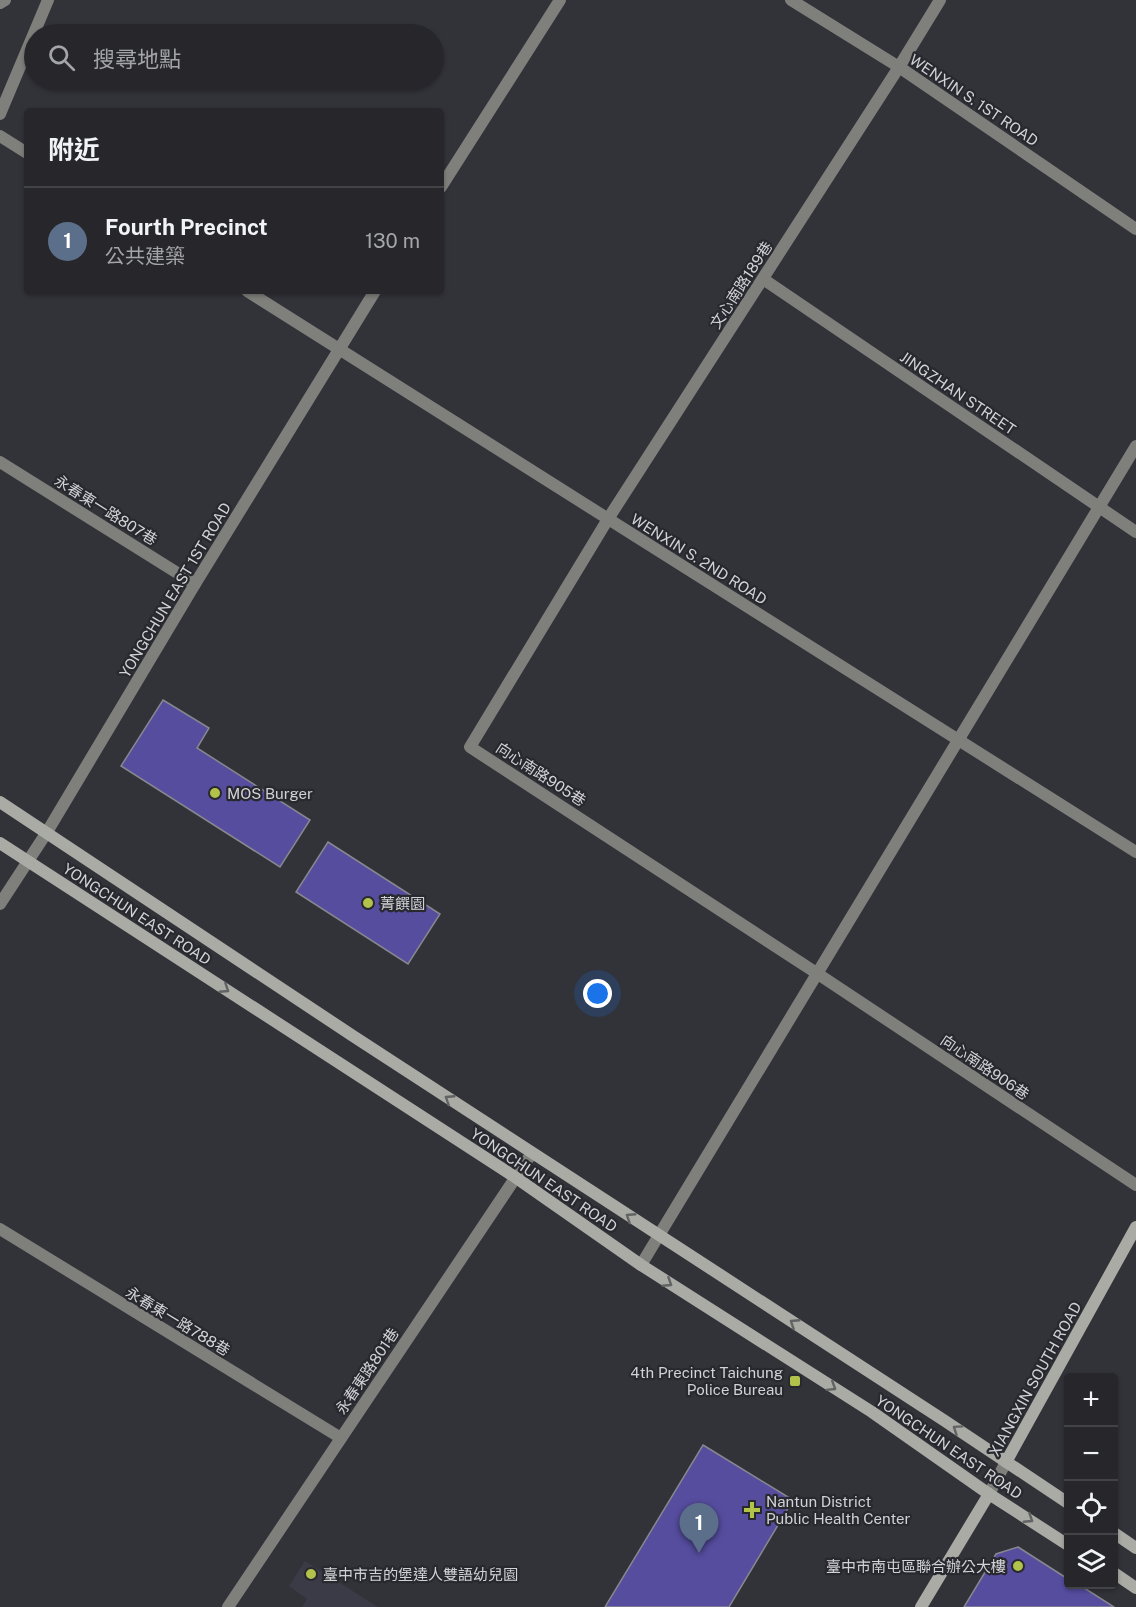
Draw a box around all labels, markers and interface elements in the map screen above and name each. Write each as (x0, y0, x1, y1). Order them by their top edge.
search box (24, 24, 444, 90)
icon: search (45, 41, 78, 74)
text: 搜尋地點 (93, 46, 181, 72)
street label: WENXIN S. 1ST ROAD (907, 51, 1041, 149)
text: 附近 (48, 134, 100, 165)
text: Fourth Precinct (105, 214, 268, 240)
text: 1 (63, 229, 72, 253)
text: 130 m (365, 229, 420, 253)
street label: 文心南路189巷 (707, 238, 775, 332)
text: 公共建築 (105, 244, 185, 268)
street label: JINGZHAN STREET (897, 348, 1019, 438)
street label: 永春東一路807巷 (52, 472, 160, 548)
street label: YONGCHUN EAST 1ST ROAD (116, 499, 234, 681)
street label: WENXIN S. 2ND ROAD (628, 510, 770, 608)
street label: 向心南路905巷 (493, 739, 589, 809)
place label: MOS Burger (227, 785, 313, 802)
marker: MOS Burger (208, 786, 222, 800)
street label: YONGCHUN EAST ROAD (60, 860, 214, 968)
place label: 菁饌園 (380, 895, 425, 912)
marker: 菁饌園 (361, 896, 375, 910)
your location (583, 979, 612, 1008)
one-way arrow (219, 982, 229, 994)
street label: 向心南路906巷 (938, 1031, 1032, 1103)
one-way arrow (445, 1095, 456, 1106)
street label: YONGCHUN EAST ROAD (468, 1125, 620, 1235)
one-way arrow (626, 1213, 636, 1225)
one-way arrow (662, 1275, 672, 1287)
street label: 永春東一路788巷 (123, 1283, 233, 1359)
street label: XIANGXIN SOUTH ROAD (985, 1299, 1085, 1459)
one-way arrow (789, 1320, 800, 1331)
street label: 永春東路801巷 (332, 1325, 402, 1417)
place label: 4th Precinct Taichung Police Bureau (630, 1364, 783, 1398)
map controls (1064, 1373, 1118, 1589)
button: + (1064, 1373, 1118, 1427)
marker: 4th Precinct Taichung Police Bureau (788, 1374, 802, 1388)
one-way arrow (826, 1380, 837, 1391)
street label: YONGCHUN EAST ROAD (873, 1392, 1025, 1502)
one-way arrow (953, 1425, 964, 1436)
button: − (1064, 1427, 1118, 1481)
button: locate (1064, 1481, 1118, 1535)
place label: Nantun District Public Health Center (766, 1493, 911, 1527)
marker: Nantun District Public Health Center (743, 1501, 761, 1519)
pin: 1 (680, 1504, 718, 1553)
one-way arrow (1023, 1512, 1033, 1524)
button: layers (1064, 1535, 1118, 1589)
place label: 臺中市南屯區聯合辦公大樓 (826, 1558, 1006, 1575)
marker: 臺中市南屯區聯合辦公大樓 (1011, 1559, 1025, 1573)
place label: 臺中市吉的堡達人雙語幼兒園 (323, 1566, 518, 1583)
marker: 臺中市吉的堡達人雙語幼兒園 (304, 1567, 318, 1581)

